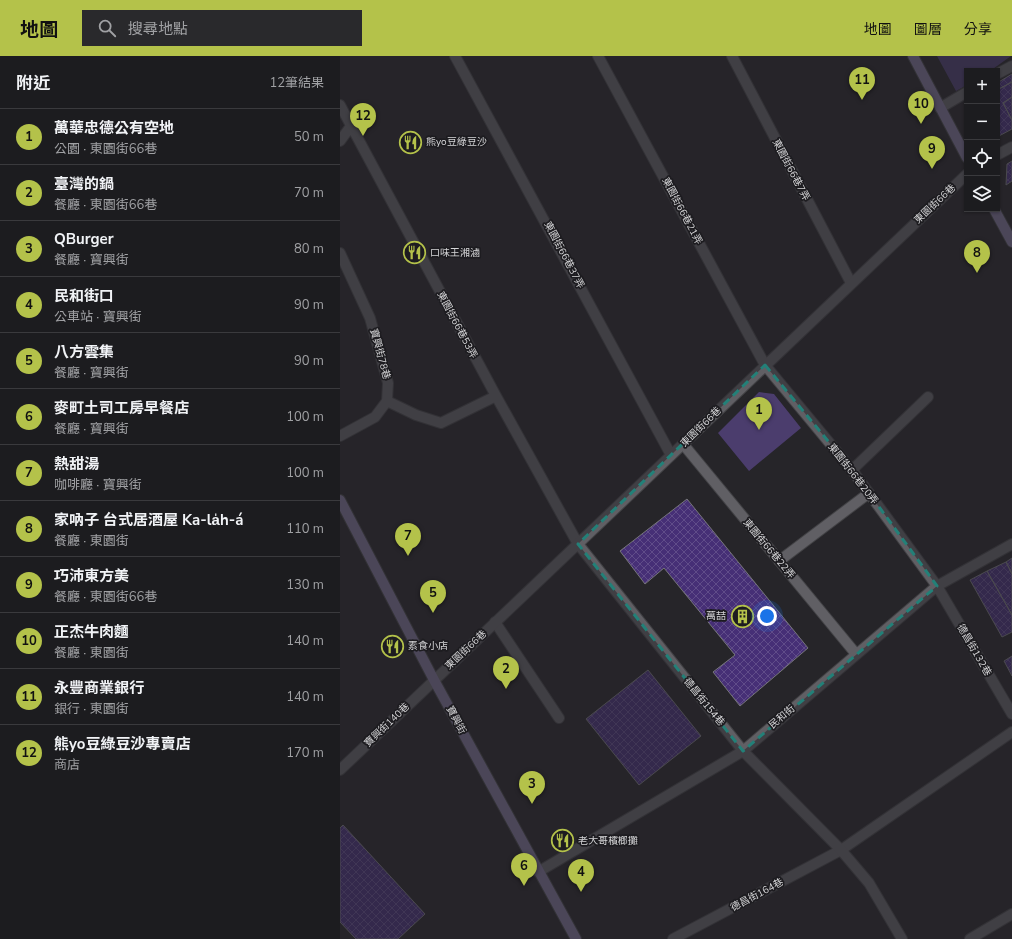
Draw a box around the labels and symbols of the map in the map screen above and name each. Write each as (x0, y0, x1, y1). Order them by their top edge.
pin: 11 (849, 67, 875, 100)
pin: 10 (908, 91, 934, 124)
pin: 12 (350, 103, 376, 136)
restaurant icon: 熊yo豆綠豆沙 (398, 129, 424, 155)
place label: 熊yo豆綠豆沙 (426, 135, 487, 149)
pin: 9 (919, 136, 945, 169)
street label: 東園街66巷7弄 (769, 137, 813, 203)
street label: 東園街66巷21弄 (658, 175, 706, 247)
street label: 東園街66巷 (911, 181, 959, 227)
street label: 東園街66巷37弄 (540, 219, 588, 291)
restaurant icon: 口味王湘滷 (401, 240, 427, 266)
pin: 8 (964, 240, 990, 273)
place label: 口味王湘滷 (430, 246, 480, 260)
street label: 東園街66巷53弄 (433, 289, 481, 361)
street label: 寶興街78巷 (367, 327, 393, 381)
pin: 1 (746, 397, 772, 430)
street label: 東園街66巷 (677, 404, 725, 450)
street label: 東園街66巷20弄 (825, 441, 881, 507)
street label: 東園街66巷22弄 (740, 516, 798, 582)
pin: 7 (395, 523, 421, 556)
pin: 5 (420, 580, 446, 613)
building icon: 萬喆 (729, 603, 755, 629)
your location (757, 606, 777, 626)
place label: 萬喆 (706, 609, 726, 623)
street label: 德昌街132巷 (953, 621, 995, 679)
street label: 東園街66巷 (442, 627, 490, 673)
restaurant icon: 素食小店 (379, 633, 405, 659)
place label: 素食小店 (408, 639, 448, 653)
pin: 2 (493, 656, 519, 689)
street label: 德昌街154巷 (680, 675, 728, 729)
street label: 寶興街140巷 (361, 700, 413, 750)
street label: 民和街 (766, 702, 798, 732)
street label: 寶興街 (443, 703, 469, 737)
pin: 3 (519, 771, 545, 804)
restaurant icon: 老大哥檳榔攤 (550, 828, 576, 854)
place label: 老大哥檳榔攤 (578, 834, 638, 848)
pin: 6 (511, 853, 537, 886)
pin: 4 (568, 859, 594, 892)
street label: 德昌街164巷 (728, 875, 786, 915)

